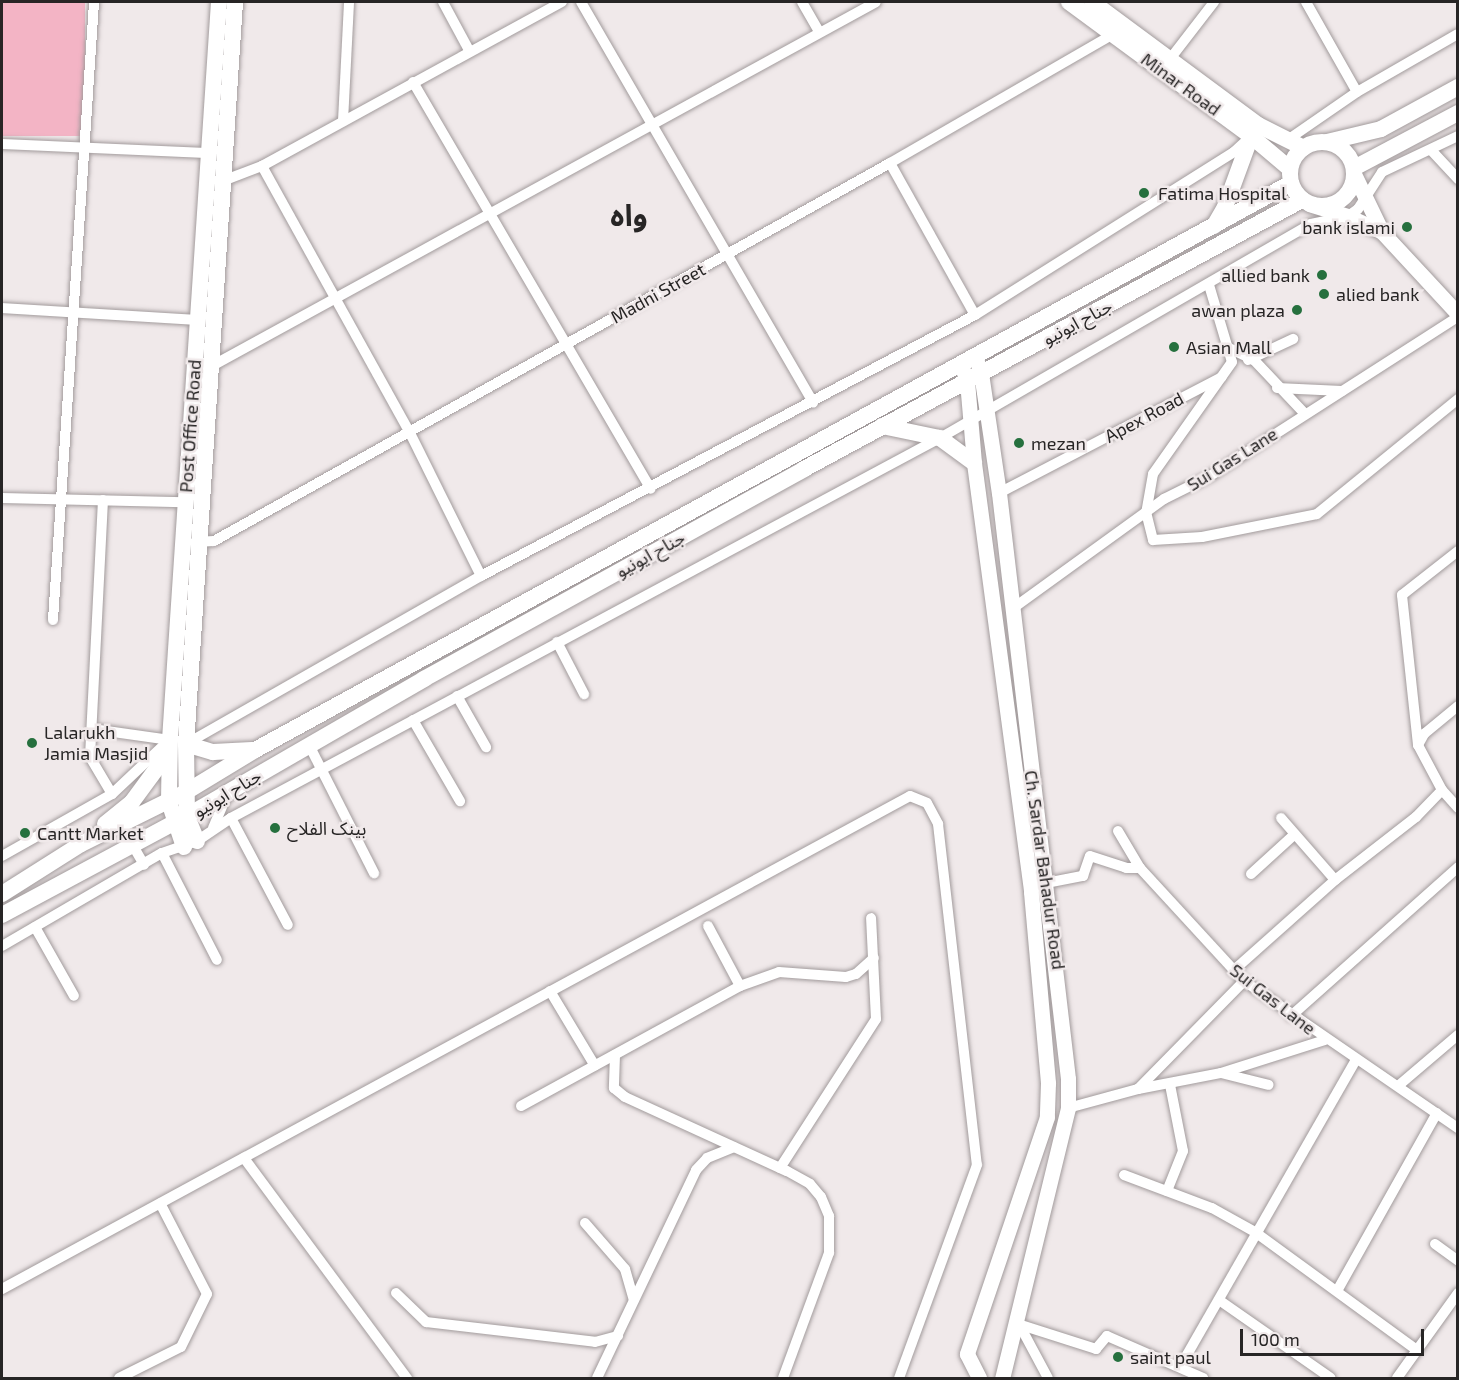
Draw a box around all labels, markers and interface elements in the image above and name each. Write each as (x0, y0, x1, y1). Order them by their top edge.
street label: Minar Road (1137, 48, 1225, 120)
place label: Fatima Hospital (1158, 182, 1287, 204)
marker: Fatima Hospital (1135, 184, 1153, 202)
district label: واہ (610, 196, 648, 232)
place label: bank islami (1302, 216, 1395, 238)
marker: bank islami (1400, 220, 1414, 234)
street label: Madni Street (607, 258, 709, 328)
place label: allied bank (1221, 264, 1310, 286)
marker: allied bank (1315, 268, 1329, 282)
place label: alied bank (1336, 283, 1419, 305)
marker: alied bank (1317, 287, 1331, 301)
street label: جناح ایونیو (1038, 295, 1116, 349)
place label: awan plaza (1191, 299, 1285, 321)
marker: awan plaza (1290, 303, 1304, 317)
place label: Asian Mall (1186, 336, 1272, 358)
marker: Asian Mall (1167, 340, 1181, 354)
street label: Post Office Road (175, 359, 205, 493)
street label: Apex Road (1101, 387, 1187, 447)
street label: Sui Gas Lane (1183, 423, 1281, 495)
place label: mezan (1031, 432, 1086, 454)
marker: mezan (1012, 436, 1026, 450)
street label: جناح ایونیو (612, 526, 688, 582)
place label: Lalarukh Jamia Masjid (44, 722, 148, 764)
marker: Lalarukh Jamia Masjid (25, 736, 39, 750)
street label: جناح ایونیو (189, 764, 265, 822)
street label: Ch. Sardar Bahadur Road (1020, 769, 1070, 971)
place label: بینک الفلاح (287, 817, 366, 839)
marker: بینک الفلاح (268, 821, 282, 835)
place label: Cantt Market (37, 822, 144, 844)
marker: Cantt Market (18, 826, 32, 840)
street label: Sui Gas Lane (1226, 959, 1320, 1039)
scale bar (1243, 1317, 1428, 1355)
text: 100 m (1251, 1328, 1300, 1350)
place label: saint paul (1130, 1346, 1211, 1368)
marker: saint paul (1111, 1350, 1125, 1364)

